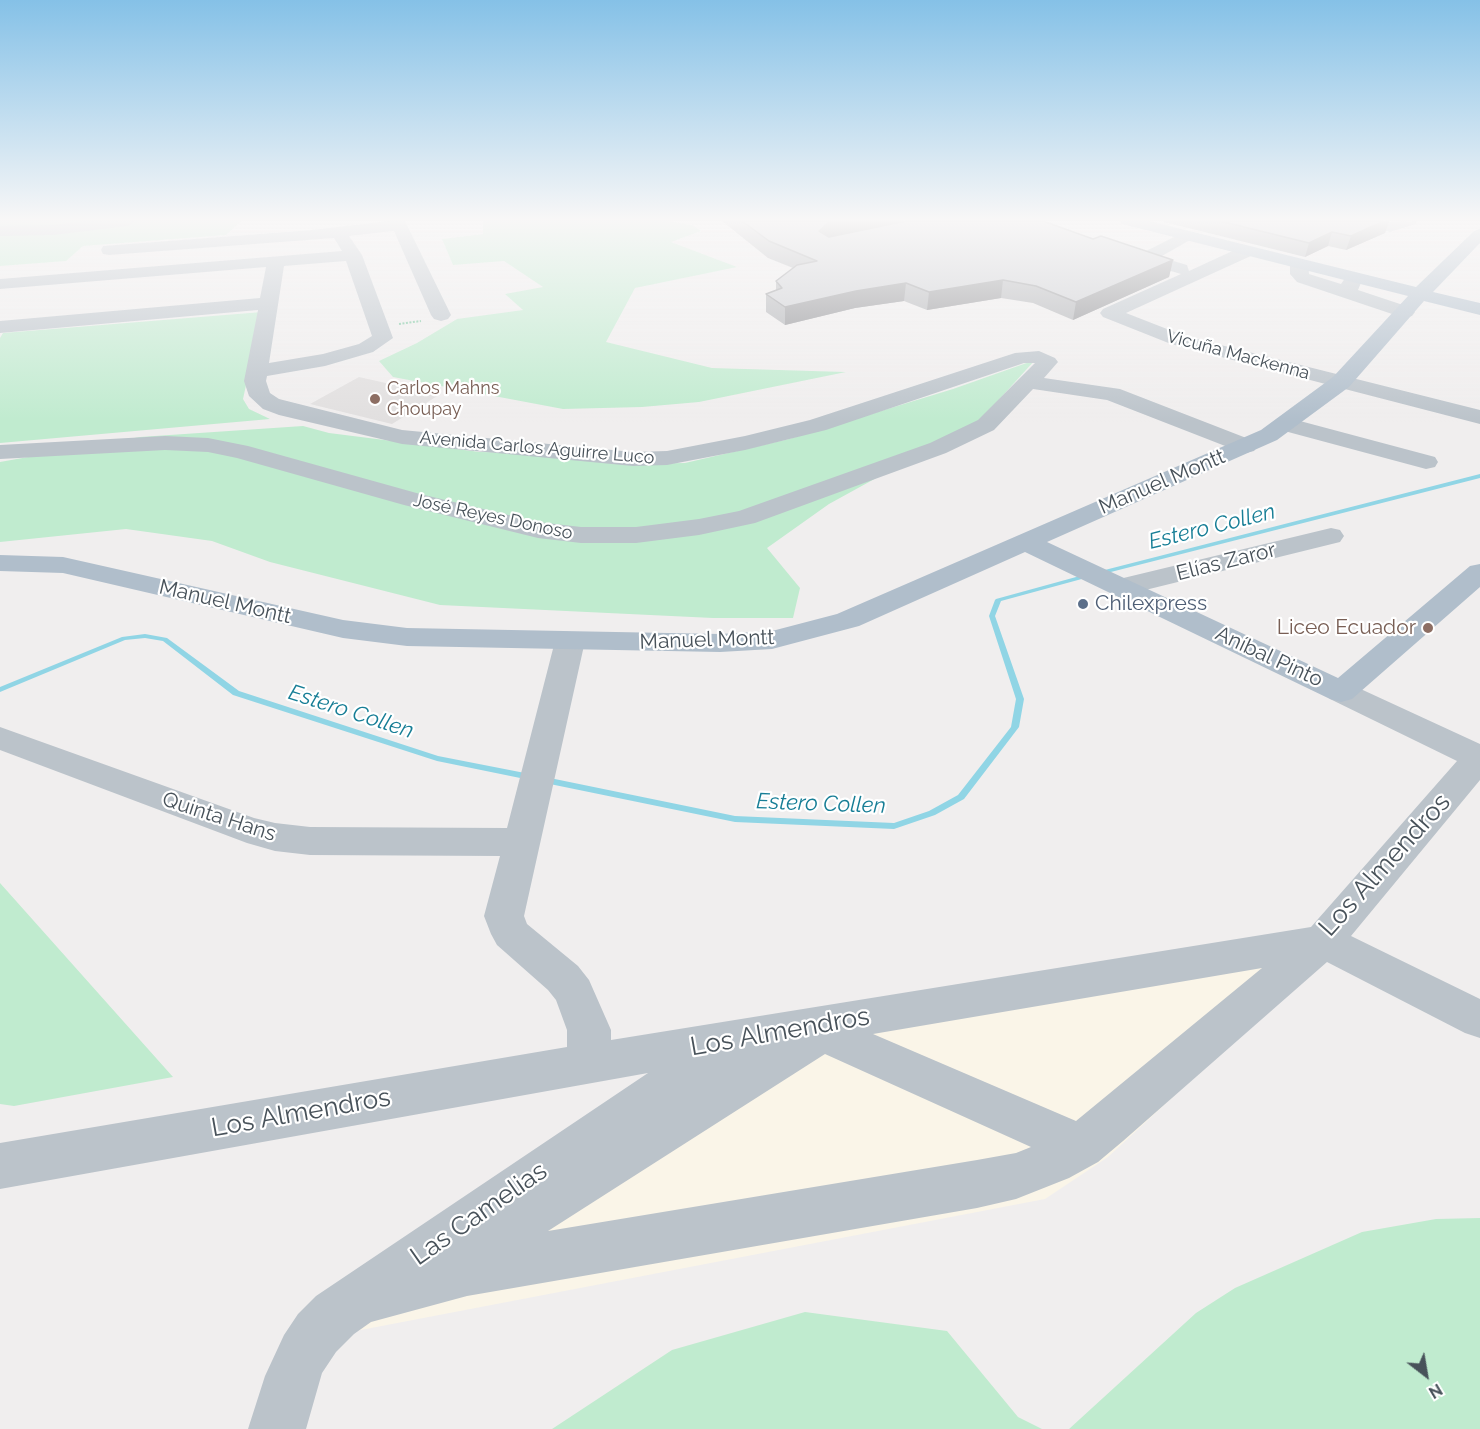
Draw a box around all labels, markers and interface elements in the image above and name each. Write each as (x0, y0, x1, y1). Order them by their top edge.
street label: Vicuña Mackenna (1164, 325, 1312, 385)
place label: Carlos Mahns Choupay (387, 378, 500, 420)
marker: Carlos Mahns Choupay (368, 392, 382, 406)
street label: Avenida Carlos Aguirre Luco (419, 427, 655, 469)
street label: Manuel Montt (1095, 444, 1229, 520)
street label: José Reyes Donoso (411, 490, 575, 544)
water label: Estero Collen (1146, 499, 1278, 555)
street label: Elías Zaror (1174, 537, 1278, 587)
street label: Manuel Montt (156, 575, 294, 629)
place label: Chilexpress (1095, 591, 1207, 617)
marker: Chilexpress (1076, 597, 1090, 611)
place label: Liceo Ecuador (1277, 615, 1416, 641)
street label: Aníbal Pinto (1211, 621, 1327, 693)
marker: Liceo Ecuador (1421, 621, 1435, 635)
street label: Manuel Montt (639, 625, 775, 655)
water label: Estero Collen (285, 679, 417, 745)
street label: Quinta Hans (159, 787, 279, 847)
street label: Los Almendros (1313, 787, 1457, 943)
water label: Estero Collen (756, 789, 886, 819)
street label: Los Almendros (688, 1001, 872, 1063)
street label: Los Almendros (209, 1082, 393, 1144)
street label: Las Camelias (405, 1156, 553, 1272)
north arrow (1396, 1345, 1456, 1405)
text: N (1425, 1380, 1446, 1402)

